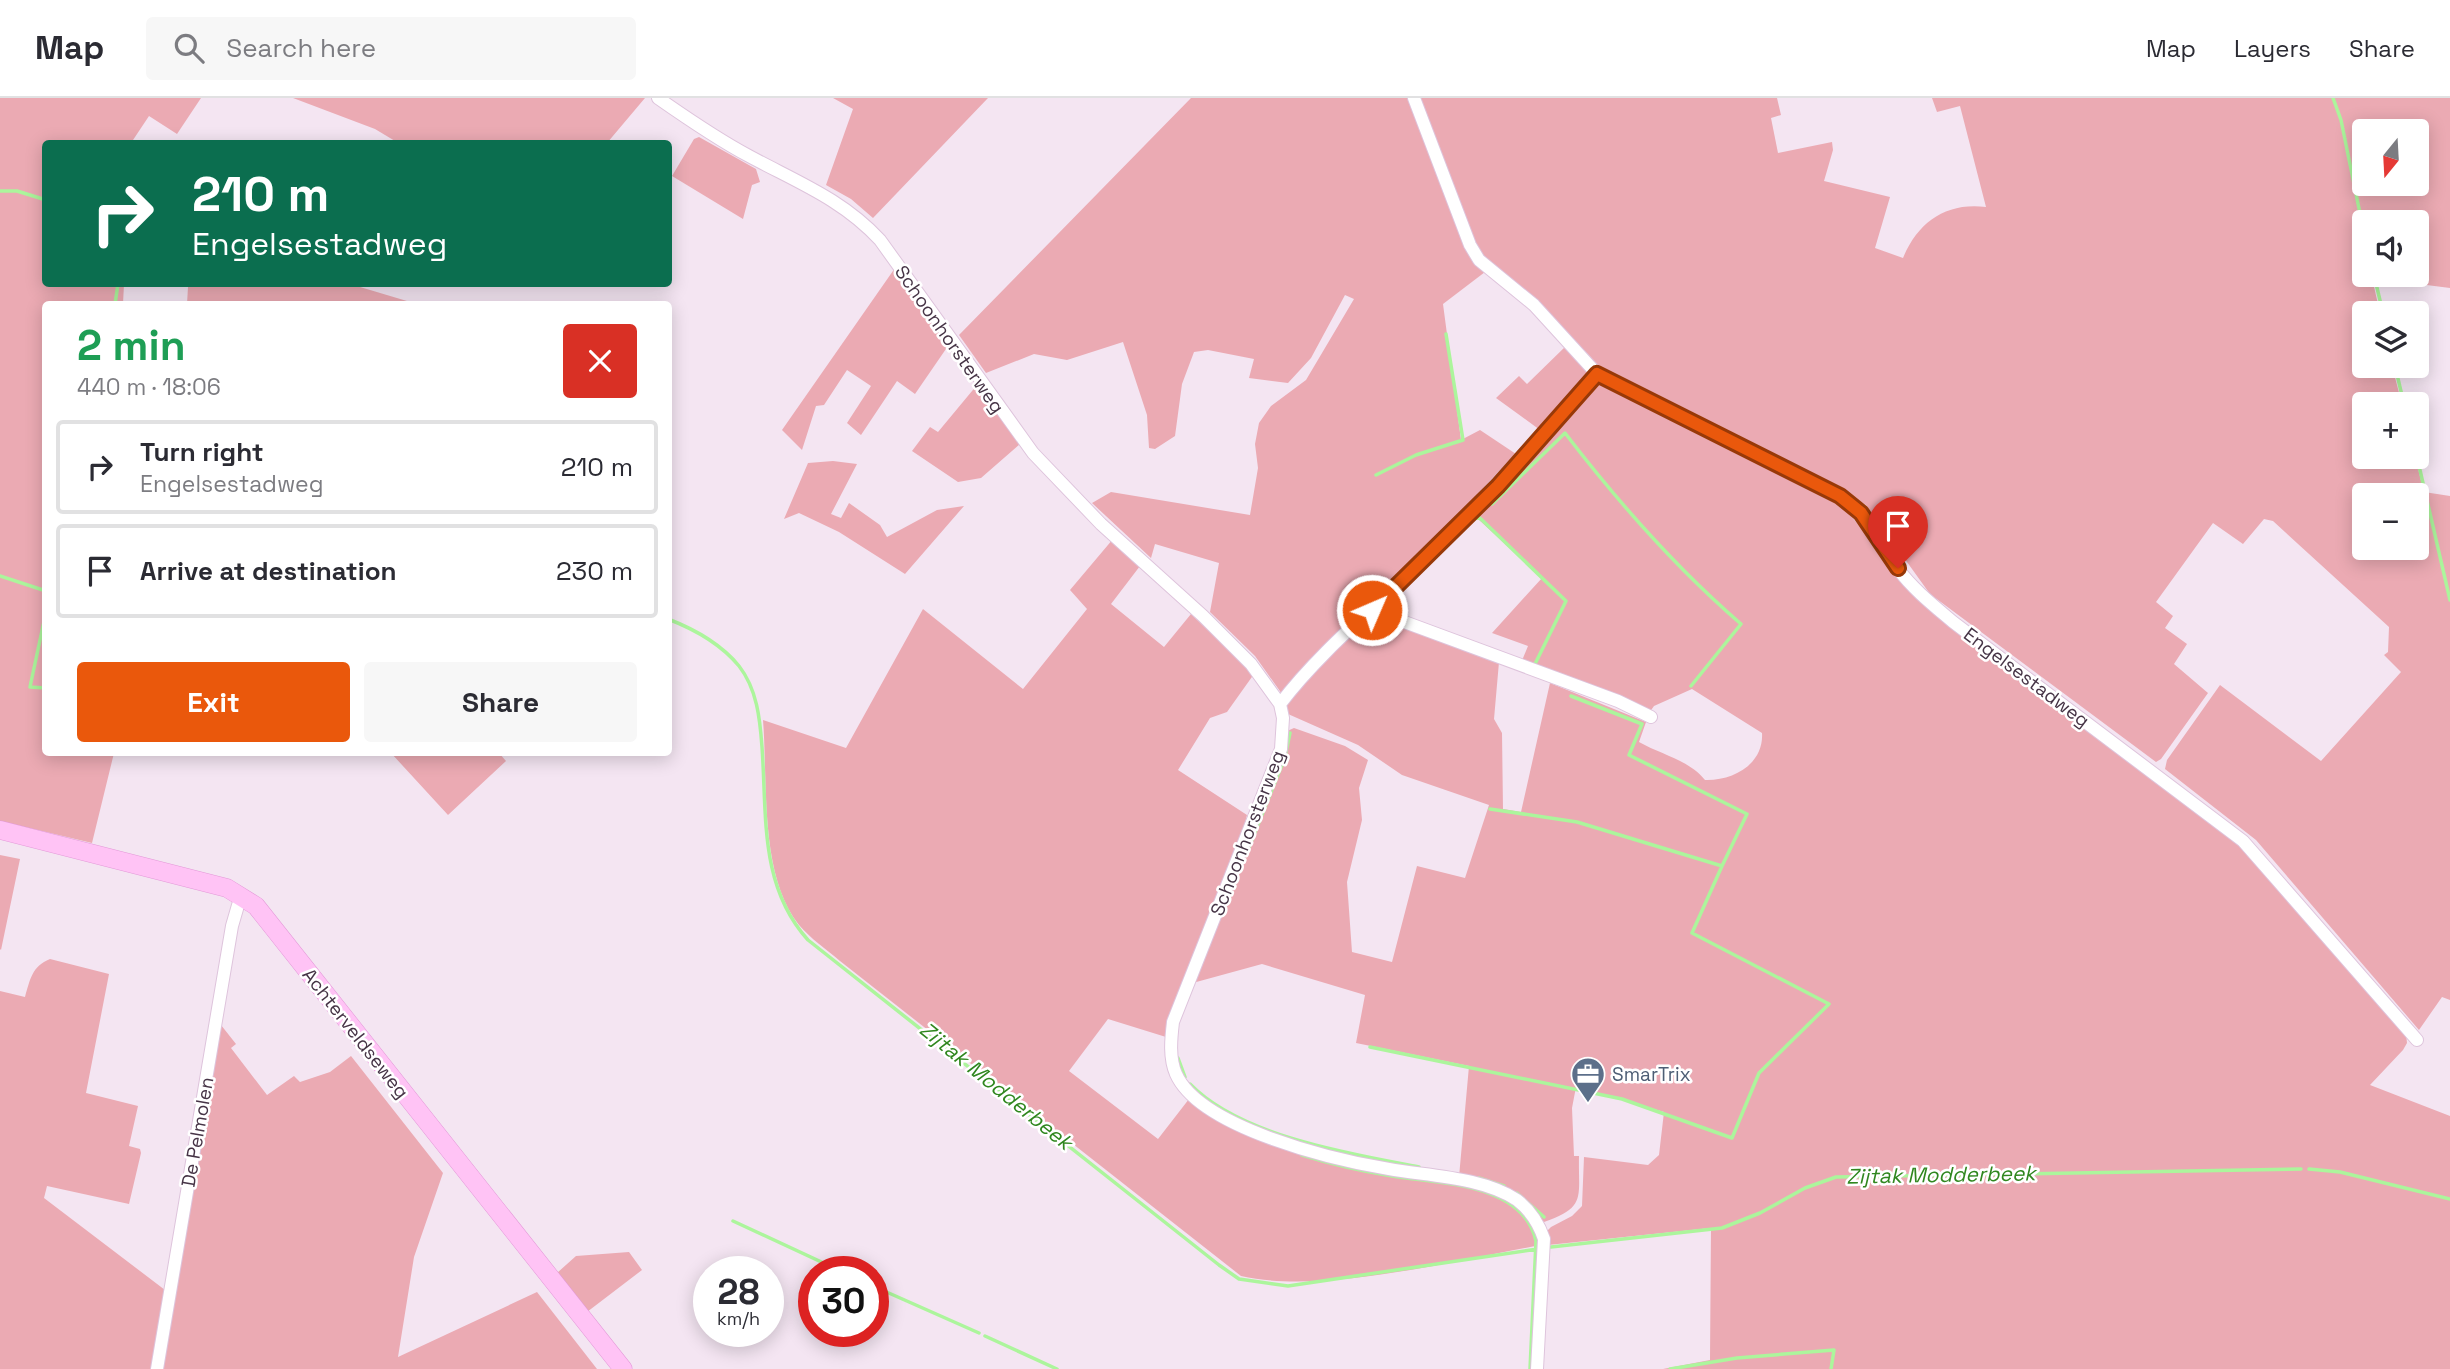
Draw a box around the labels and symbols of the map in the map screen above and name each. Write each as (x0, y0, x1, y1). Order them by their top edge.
north arrow (2352, 119, 2429, 196)
street label: Schoonhorsterweg (889, 260, 1010, 418)
pin (1868, 496, 1928, 568)
position arrow (1335, 573, 1409, 647)
street label: Engelsestadweg (1959, 622, 2095, 733)
street label: Schoonhorsterweg (1204, 747, 1291, 919)
street label: Achterveldseweg (297, 963, 414, 1104)
water label: Zijtak Modderbeek (914, 1016, 1080, 1157)
office icon: SmarTrix (1569, 1055, 1607, 1104)
place label: SmarTrix (1612, 1062, 1691, 1087)
street label: De Pelmolen (176, 1075, 219, 1189)
water label: Zijtak Modderbeek (1846, 1159, 2038, 1190)
speed limit sign: 30 (798, 1256, 889, 1347)

